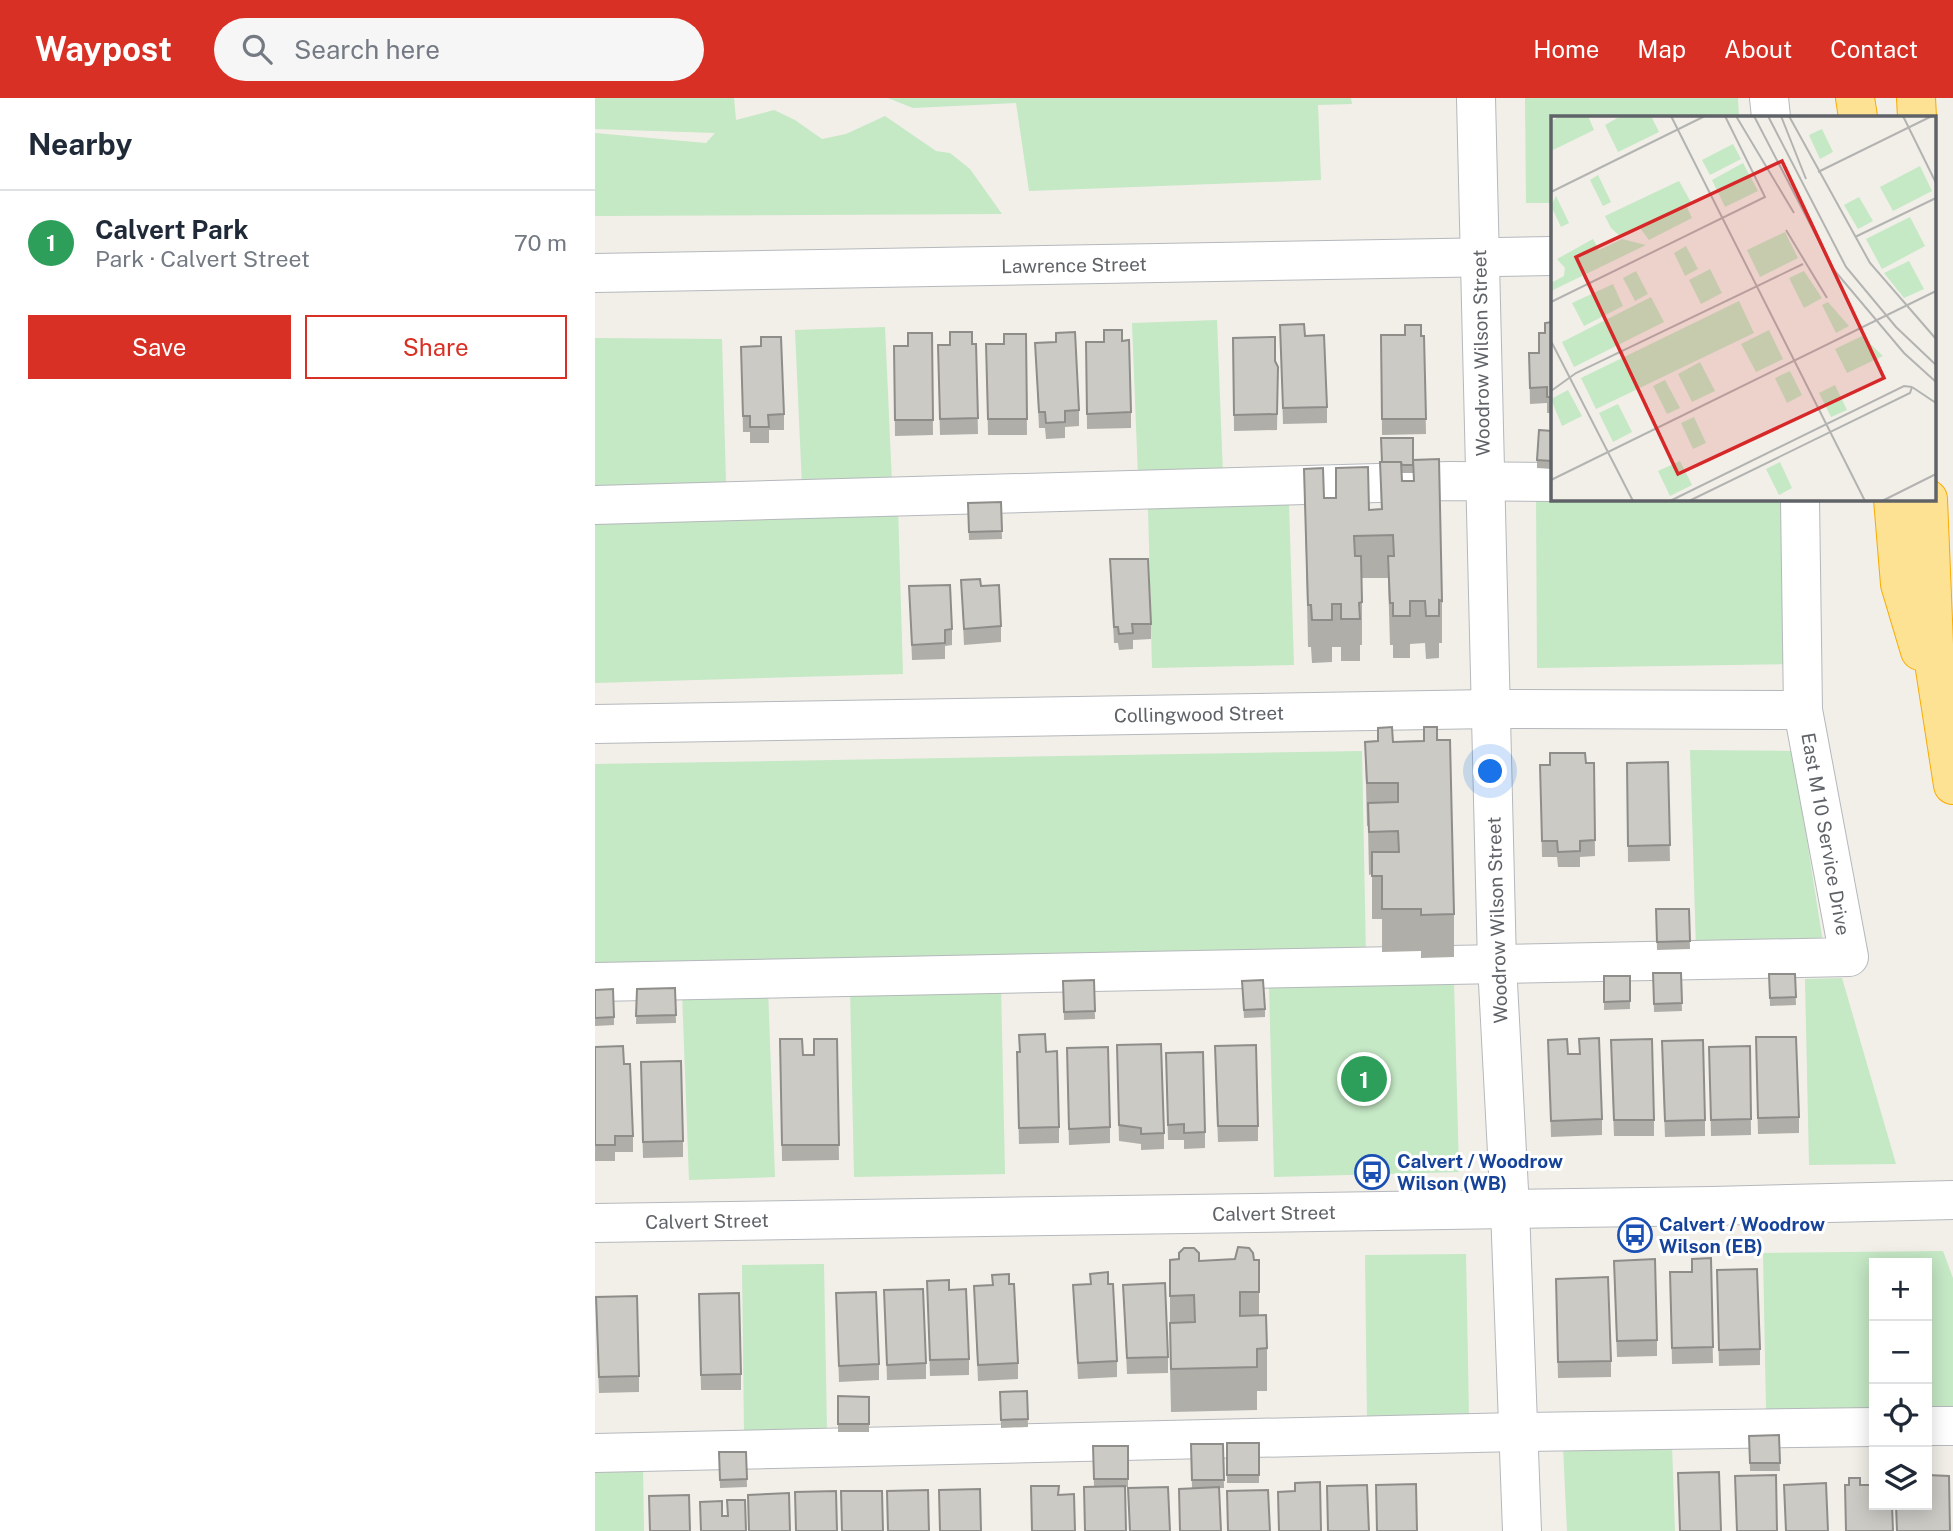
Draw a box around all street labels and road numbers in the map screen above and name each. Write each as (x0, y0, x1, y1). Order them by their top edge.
street label: Woodrow Wilson Street (1468, 249, 1494, 457)
street label: Lawrence Street (1001, 253, 1147, 277)
street label: Collingwood Street (1114, 702, 1284, 726)
street label: East M 10 Service Drive (1797, 731, 1855, 937)
street label: Woodrow Wilson Street (1482, 816, 1512, 1024)
street label: Calvert Street (1212, 1201, 1336, 1225)
street label: Calvert Street (645, 1209, 769, 1233)

